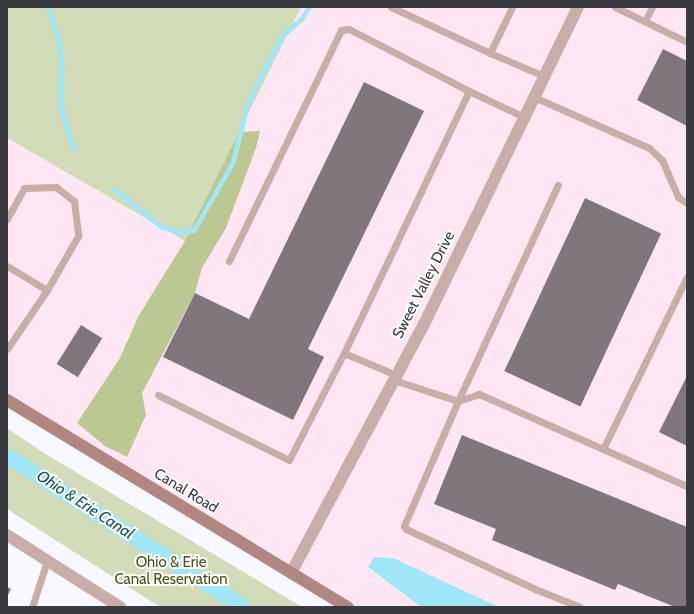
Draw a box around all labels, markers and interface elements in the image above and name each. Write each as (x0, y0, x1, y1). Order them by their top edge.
street label: Sweet Valley Drive (389, 228, 459, 342)
street label: Canal Road (151, 465, 221, 517)
water label: Ohio & Erie Canal (33, 466, 137, 544)
park label: Ohio & Erie Canal Reservation (114, 553, 228, 588)

